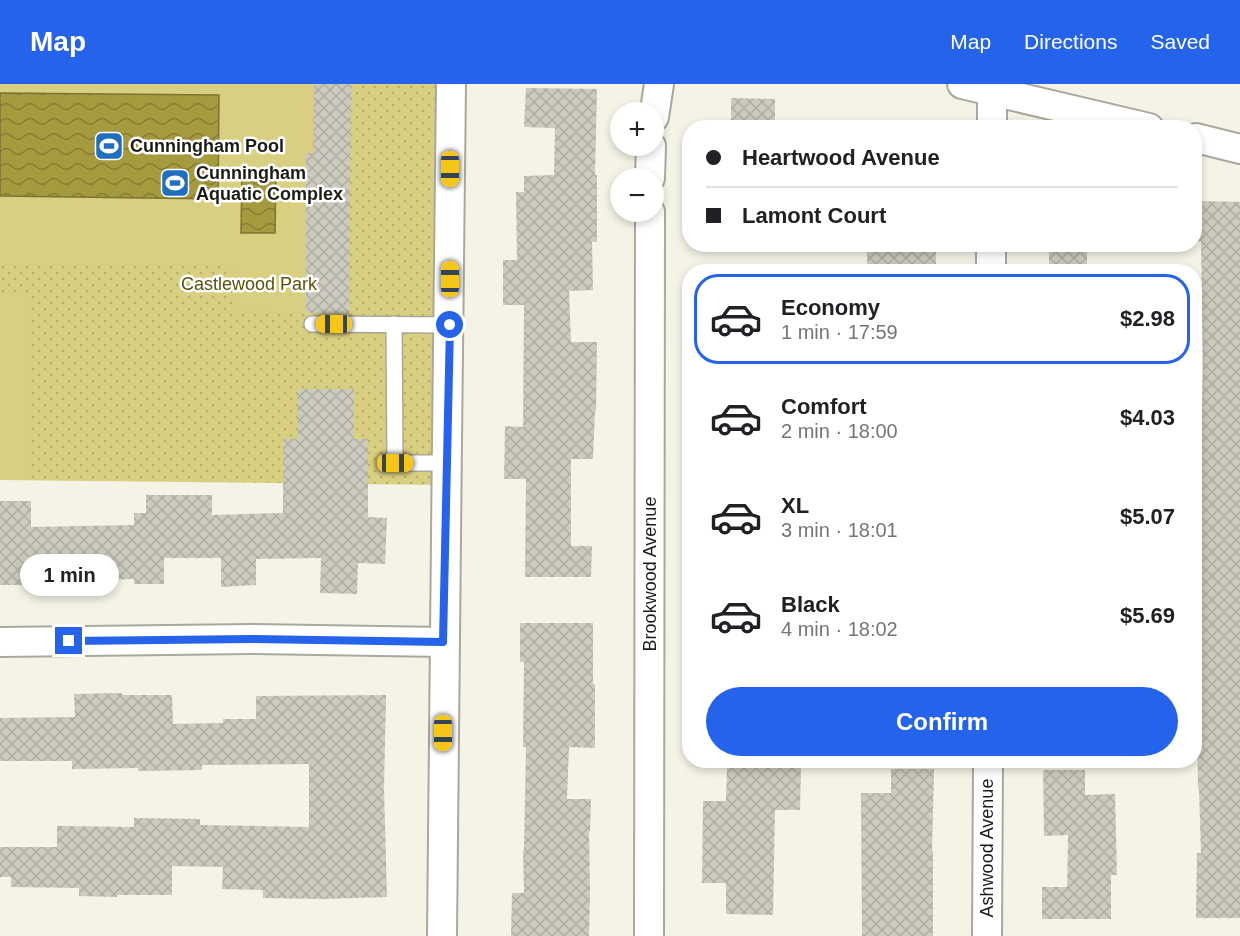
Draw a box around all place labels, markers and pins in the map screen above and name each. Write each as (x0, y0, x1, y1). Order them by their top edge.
sports icon: Cunningham Pool (93, 130, 125, 162)
place label: Cunningham Pool (130, 136, 284, 156)
place label: Cunningham Aquatic Complex (196, 163, 343, 204)
sports icon: Cunningham Aquatic Complex (159, 167, 191, 199)

